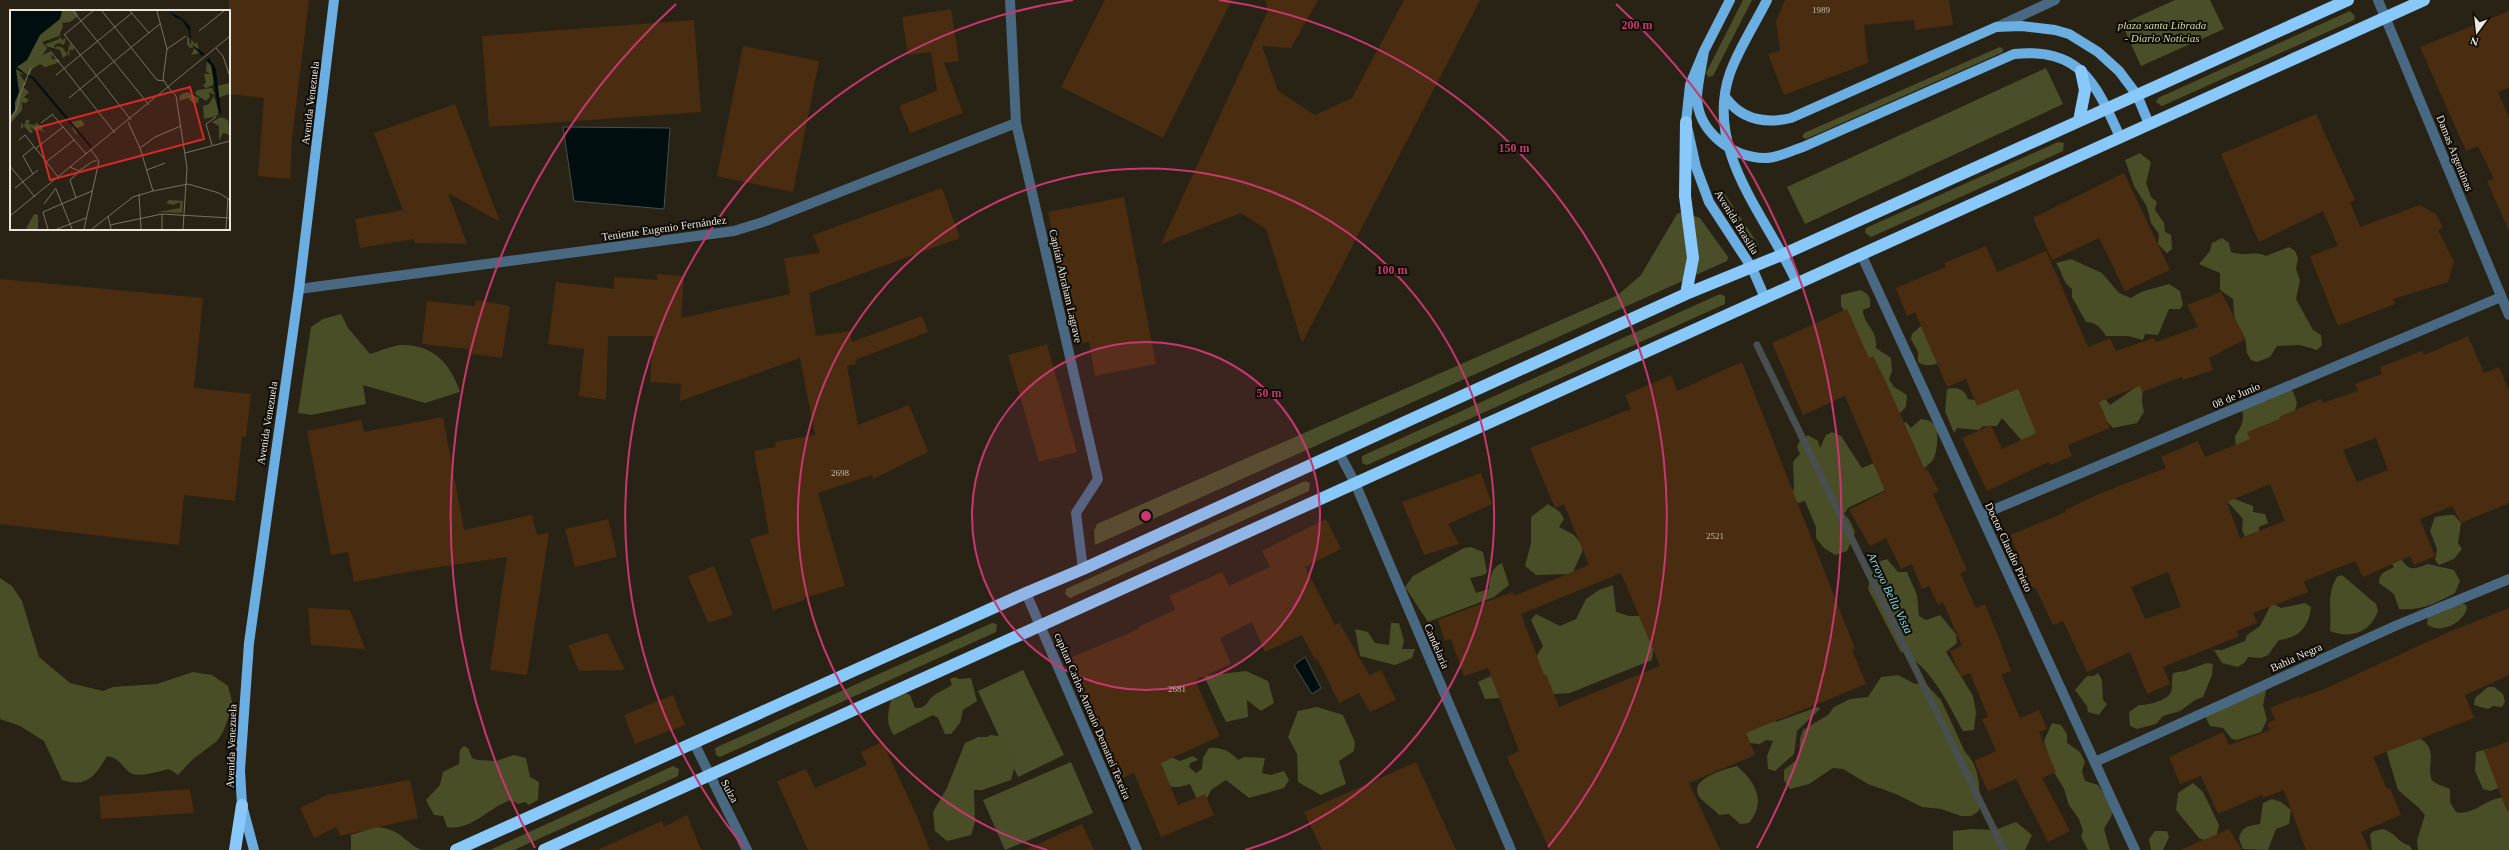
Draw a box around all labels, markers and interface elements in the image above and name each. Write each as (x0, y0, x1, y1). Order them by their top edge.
house number: 1989 (1812, 5, 1831, 15)
inset map (10, 10, 230, 230)
north arrow (2457, 12, 2497, 52)
text: 200 m (1622, 18, 1653, 32)
park label: plaza santa Librada - Diario Noticias (2117, 19, 2207, 44)
text: N (2469, 35, 2480, 48)
street label: Avenida Venezuela (299, 60, 321, 146)
street label: Damas Argentinas (2434, 113, 2476, 193)
text: 150 m (1499, 141, 1530, 155)
street label: Avenida Brasilia (1712, 188, 1762, 256)
street label: Teniente Eugenio Fernández (601, 213, 727, 243)
street label: Capitán Abraham Lagrave (1047, 228, 1085, 344)
text: 100 m (1377, 263, 1408, 277)
street label: 08 de Junio (2210, 379, 2262, 410)
street label: Avenida Venezuela (254, 380, 280, 466)
text: 50 m (1257, 386, 1282, 400)
house number: 2698 (831, 468, 850, 478)
street label: Doctor Claudio Prieto (1983, 500, 2035, 594)
centre of rings (1139, 509, 1153, 523)
house number: 2521 (1706, 531, 1724, 541)
water label: Arroyo Bella Vista (1864, 549, 1916, 636)
street label: Candelaria (1422, 622, 1452, 670)
street label: capitan Carlos Antonio Demattei Texeira (1052, 631, 1134, 801)
street label: Bahia Negra (2268, 640, 2324, 674)
house number: 2681 (1168, 684, 1186, 694)
street label: Avenida Venezuela (224, 704, 238, 788)
street label: Suiza (719, 777, 741, 805)

